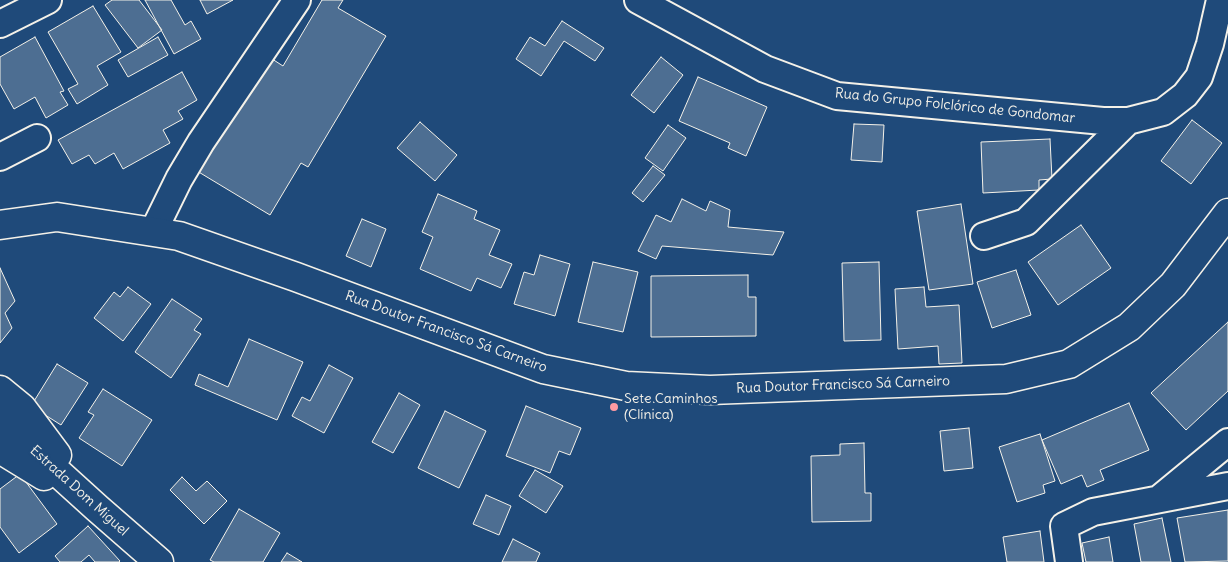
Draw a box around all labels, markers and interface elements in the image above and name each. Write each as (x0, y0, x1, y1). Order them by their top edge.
street label: Rua do Grupo Folclórico de Gondomar (834, 85, 1076, 127)
street label: Rua Doutor Francisco Sá Carneiro (343, 288, 549, 376)
street label: Rua Doutor Francisco Sá Carneiro (736, 373, 950, 397)
place label: Sete Caminhos (Clínica) (624, 391, 718, 424)
marker: Sete Caminhos (Clínica) (608, 401, 620, 413)
street label: Estrada Dom Miguel (26, 442, 132, 540)

